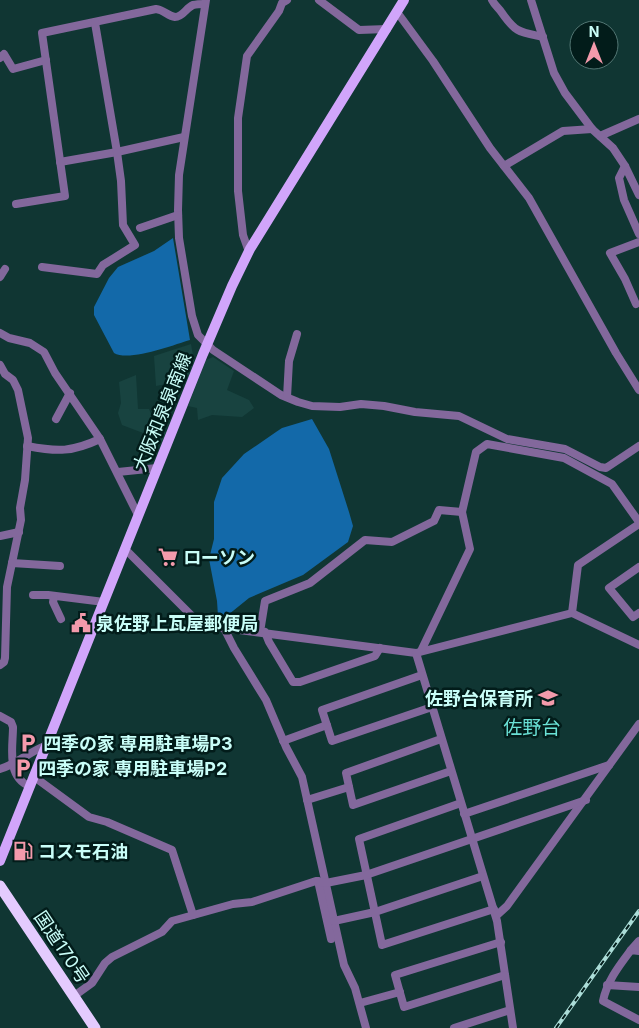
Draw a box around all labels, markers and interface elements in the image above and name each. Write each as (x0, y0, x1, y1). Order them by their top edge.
north arrow (569, 20, 619, 70)
text: N (589, 23, 599, 40)
street label: 大阪和泉泉南線 (129, 350, 195, 474)
supermarket icon: ローソン (157, 546, 179, 568)
place label: ローソン (183, 547, 255, 568)
public building icon: 泉佐野上瓦屋郵便局 (70, 612, 92, 634)
place label: 泉佐野上瓦屋郵便局 (96, 613, 258, 634)
school or university icon: 佐野台保育所 (537, 687, 559, 709)
place label: 佐野台保育所 (425, 688, 533, 709)
district label: 佐野台 (503, 716, 561, 739)
parking icon: 四季の家 専用駐車場P3 (17, 732, 39, 754)
place label: 四季の家 専用駐車場P3 (43, 733, 233, 754)
parking icon: 四季の家 専用駐車場P2 (12, 757, 34, 779)
place label: 四季の家 専用駐車場P2 (38, 758, 227, 779)
fuel station icon: コスモ石油 (12, 840, 34, 862)
place label: コスモ石油 (38, 841, 128, 862)
street label: 国道170号 (30, 907, 94, 987)

